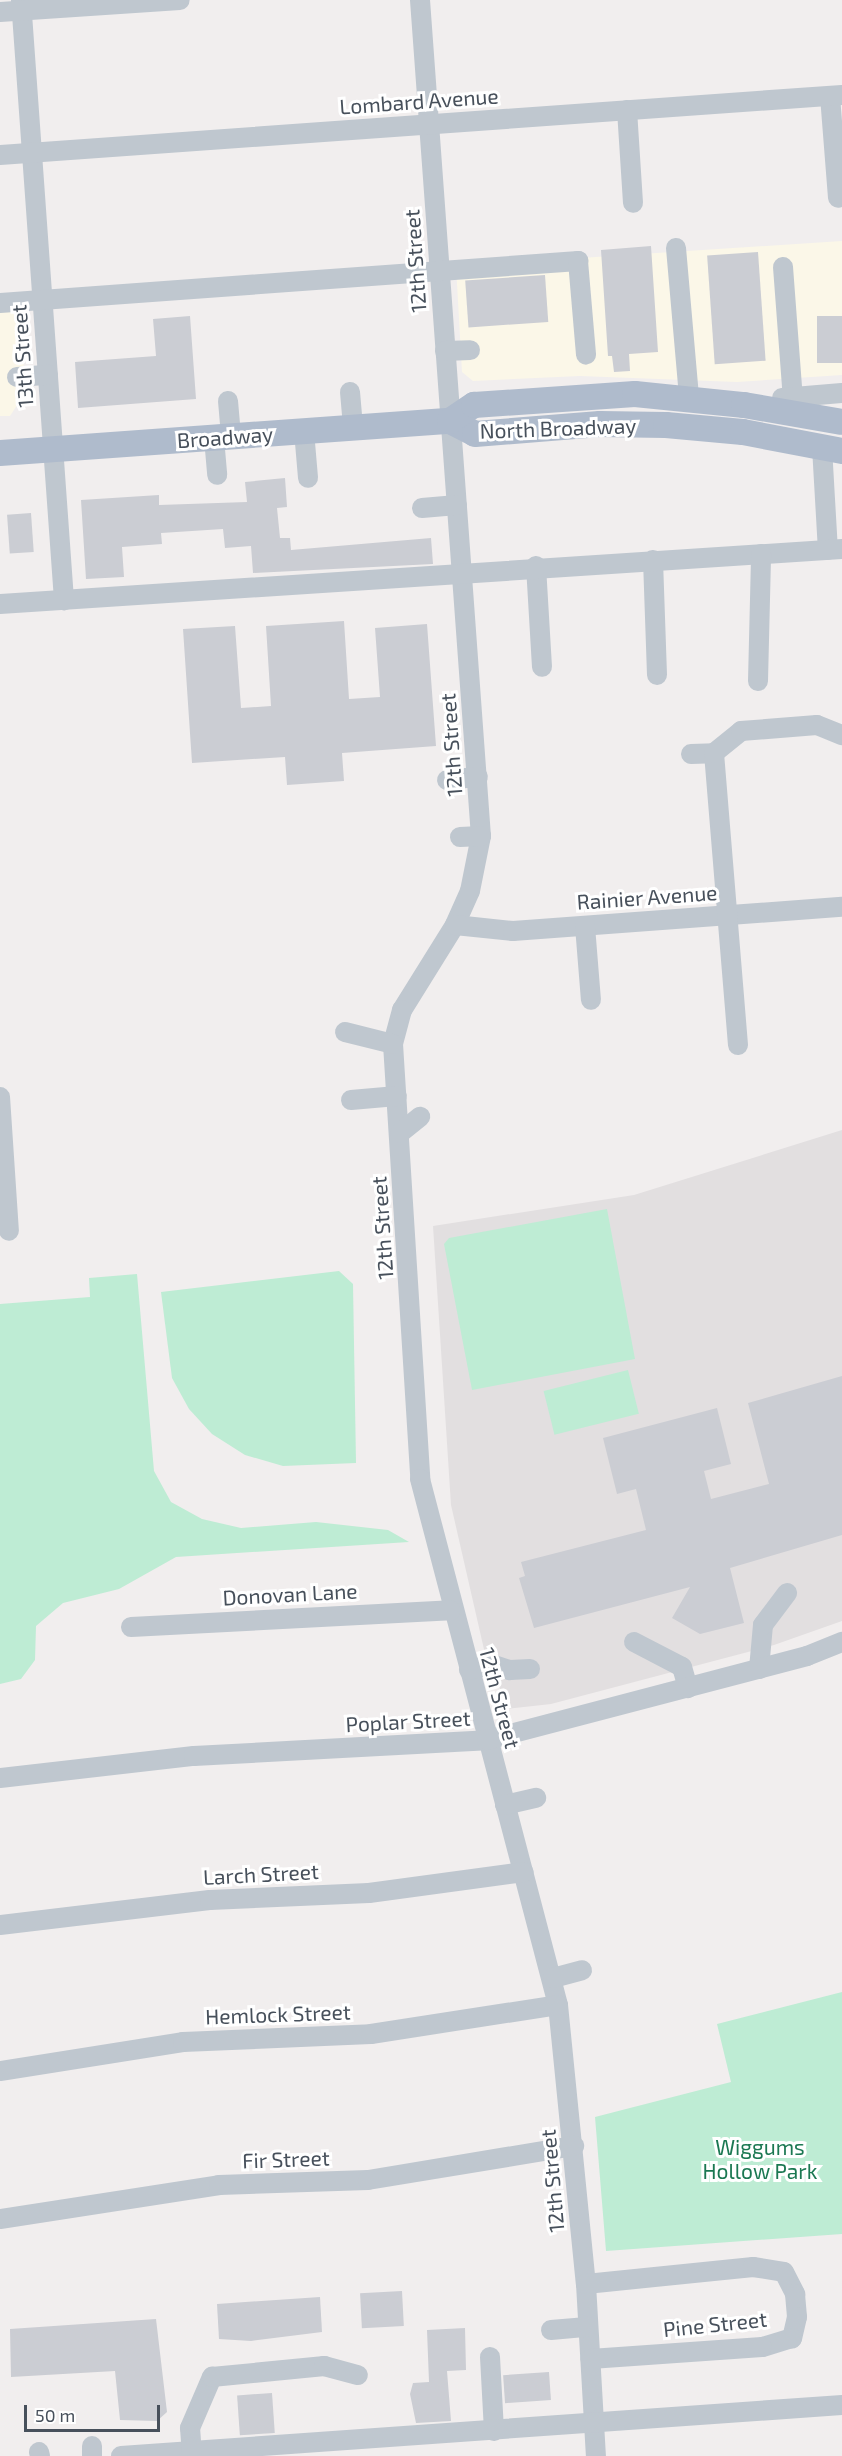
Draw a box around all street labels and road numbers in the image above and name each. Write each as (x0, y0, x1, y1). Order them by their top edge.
street label: Lombard Avenue (338, 83, 500, 119)
street label: 12th Street (399, 209, 431, 313)
street label: 13th Street (6, 304, 38, 408)
street label: North Broadway (479, 413, 637, 443)
street label: Broadway (176, 421, 274, 453)
street label: 12th Street (435, 693, 467, 797)
street label: Rainier Avenue (575, 879, 719, 915)
street label: 12th Street (366, 1176, 398, 1280)
street label: Donovan Lane (222, 1578, 358, 1610)
street label: 12th Street (474, 1645, 526, 1751)
street label: Poplar Street (345, 1705, 471, 1737)
street label: Larch Street (202, 1858, 320, 1890)
street label: Hemlock Street (205, 1999, 351, 2029)
street label: 12th Street (535, 2128, 569, 2234)
street label: Fir Street (242, 2145, 330, 2173)
street label: Pine Street (662, 2306, 768, 2342)

